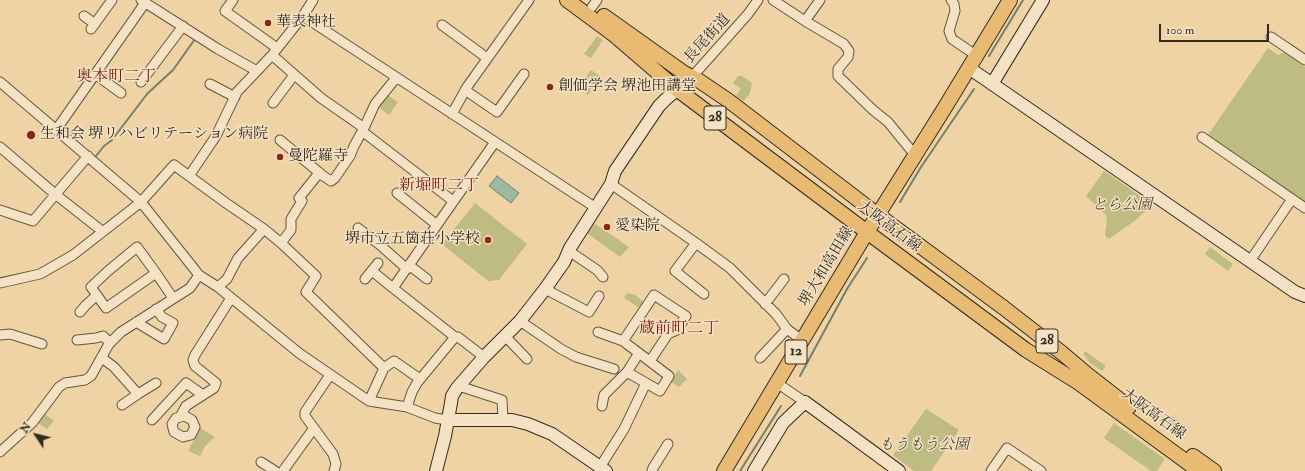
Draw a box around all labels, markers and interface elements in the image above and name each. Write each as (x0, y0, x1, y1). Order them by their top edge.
street label: 長尾街道 (681, 11, 735, 67)
place label: 華表神社 (276, 14, 336, 32)
scale bar (1161, 16, 1271, 42)
marker: 華表神社 (263, 18, 273, 28)
text: 100 m (1166, 23, 1194, 38)
district label: 奥本町二丁 (76, 68, 156, 88)
place label: 創価学会 堺池田講堂 (558, 78, 696, 96)
marker: 創価学会 堺池田講堂 (545, 82, 555, 92)
road number: 28 (704, 106, 726, 130)
place label: 生和会 堺リハビリテーション病院 (40, 126, 268, 144)
marker: 生和会 堺リハビリテーション病院 (25, 129, 37, 141)
place label: 曼陀羅寺 (288, 148, 348, 166)
marker: 曼陀羅寺 (275, 152, 285, 162)
district label: 新堀町二丁 (399, 177, 479, 197)
street label: 大阪高石線 (854, 197, 924, 257)
park label: とら公園 (1092, 197, 1152, 215)
place label: 愛染院 (615, 218, 660, 236)
marker: 愛染院 (602, 222, 612, 232)
street label: 堺大和高田線 (796, 224, 858, 310)
place label: 堺市立五箇荘小学校 (345, 231, 480, 249)
marker: 堺市立五箇荘小学校 (483, 235, 493, 245)
district label: 蔵前町二丁 (639, 320, 719, 340)
road number: 28 (1036, 329, 1058, 353)
road number: 12 (785, 340, 807, 364)
street label: 大阪高石線 (1117, 386, 1189, 444)
north arrow (16, 415, 56, 455)
text: N (18, 420, 34, 436)
park label: もうもう公園 (879, 437, 969, 455)

